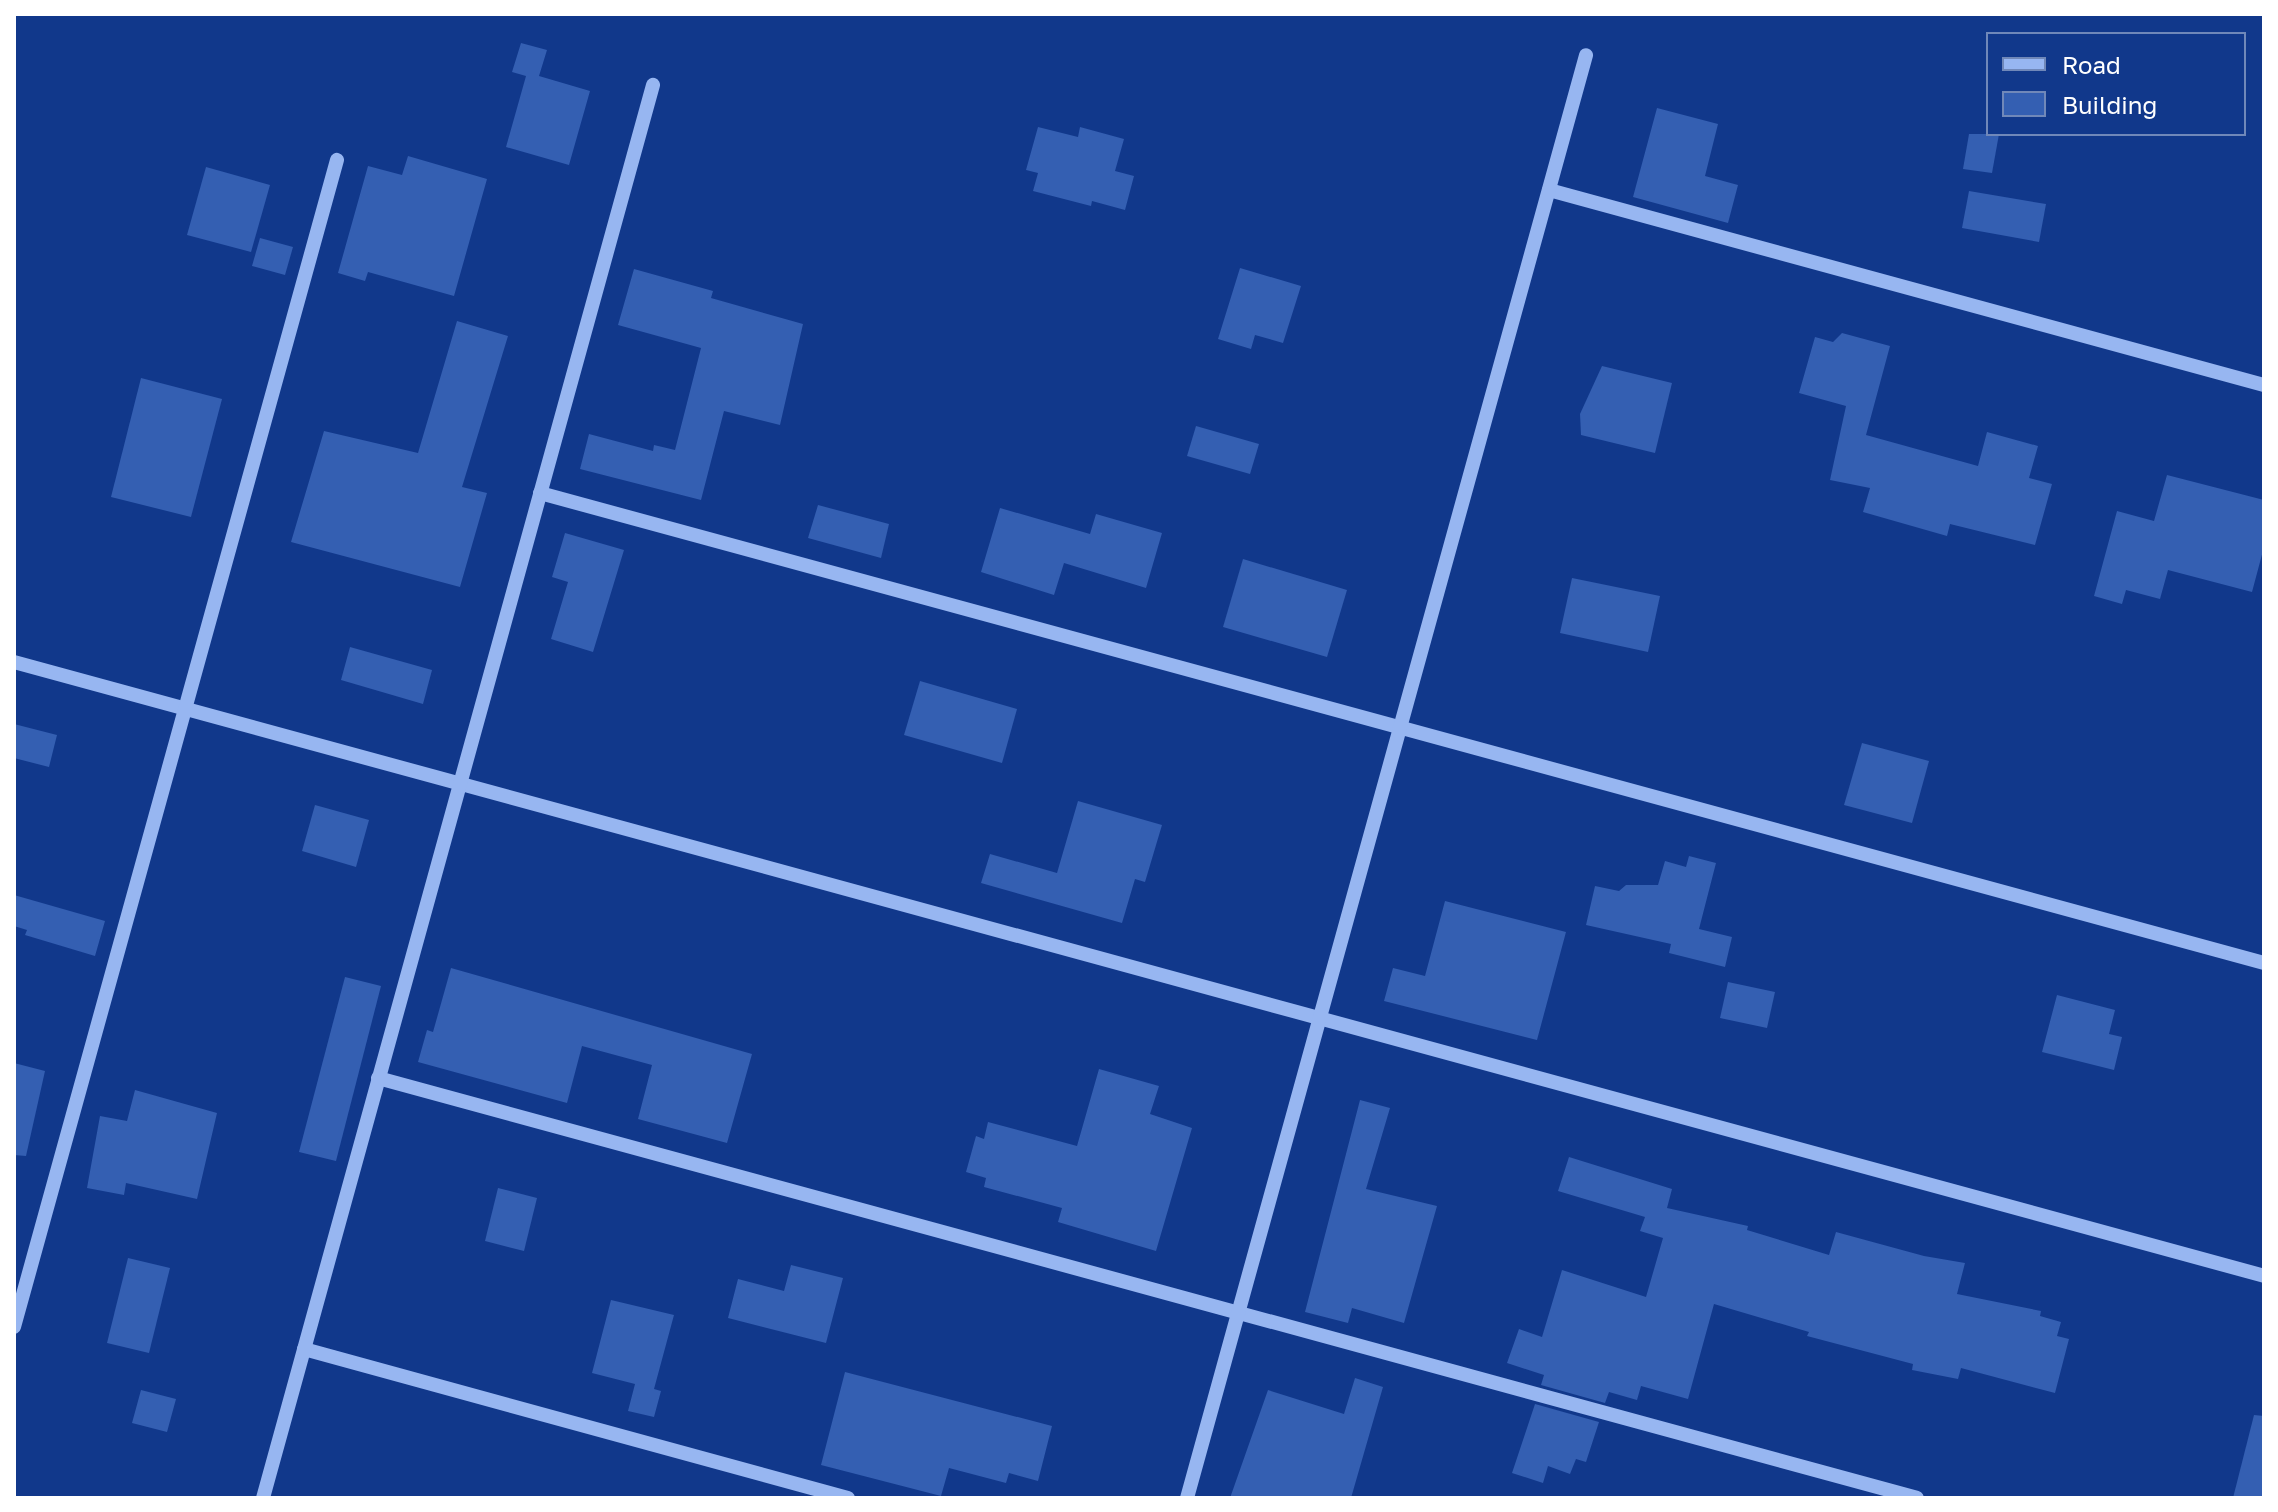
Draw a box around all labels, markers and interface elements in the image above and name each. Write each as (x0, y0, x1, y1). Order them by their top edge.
legend (1986, 32, 2246, 136)
text: Road (2062, 50, 2121, 79)
text: Building (2062, 90, 2157, 119)

